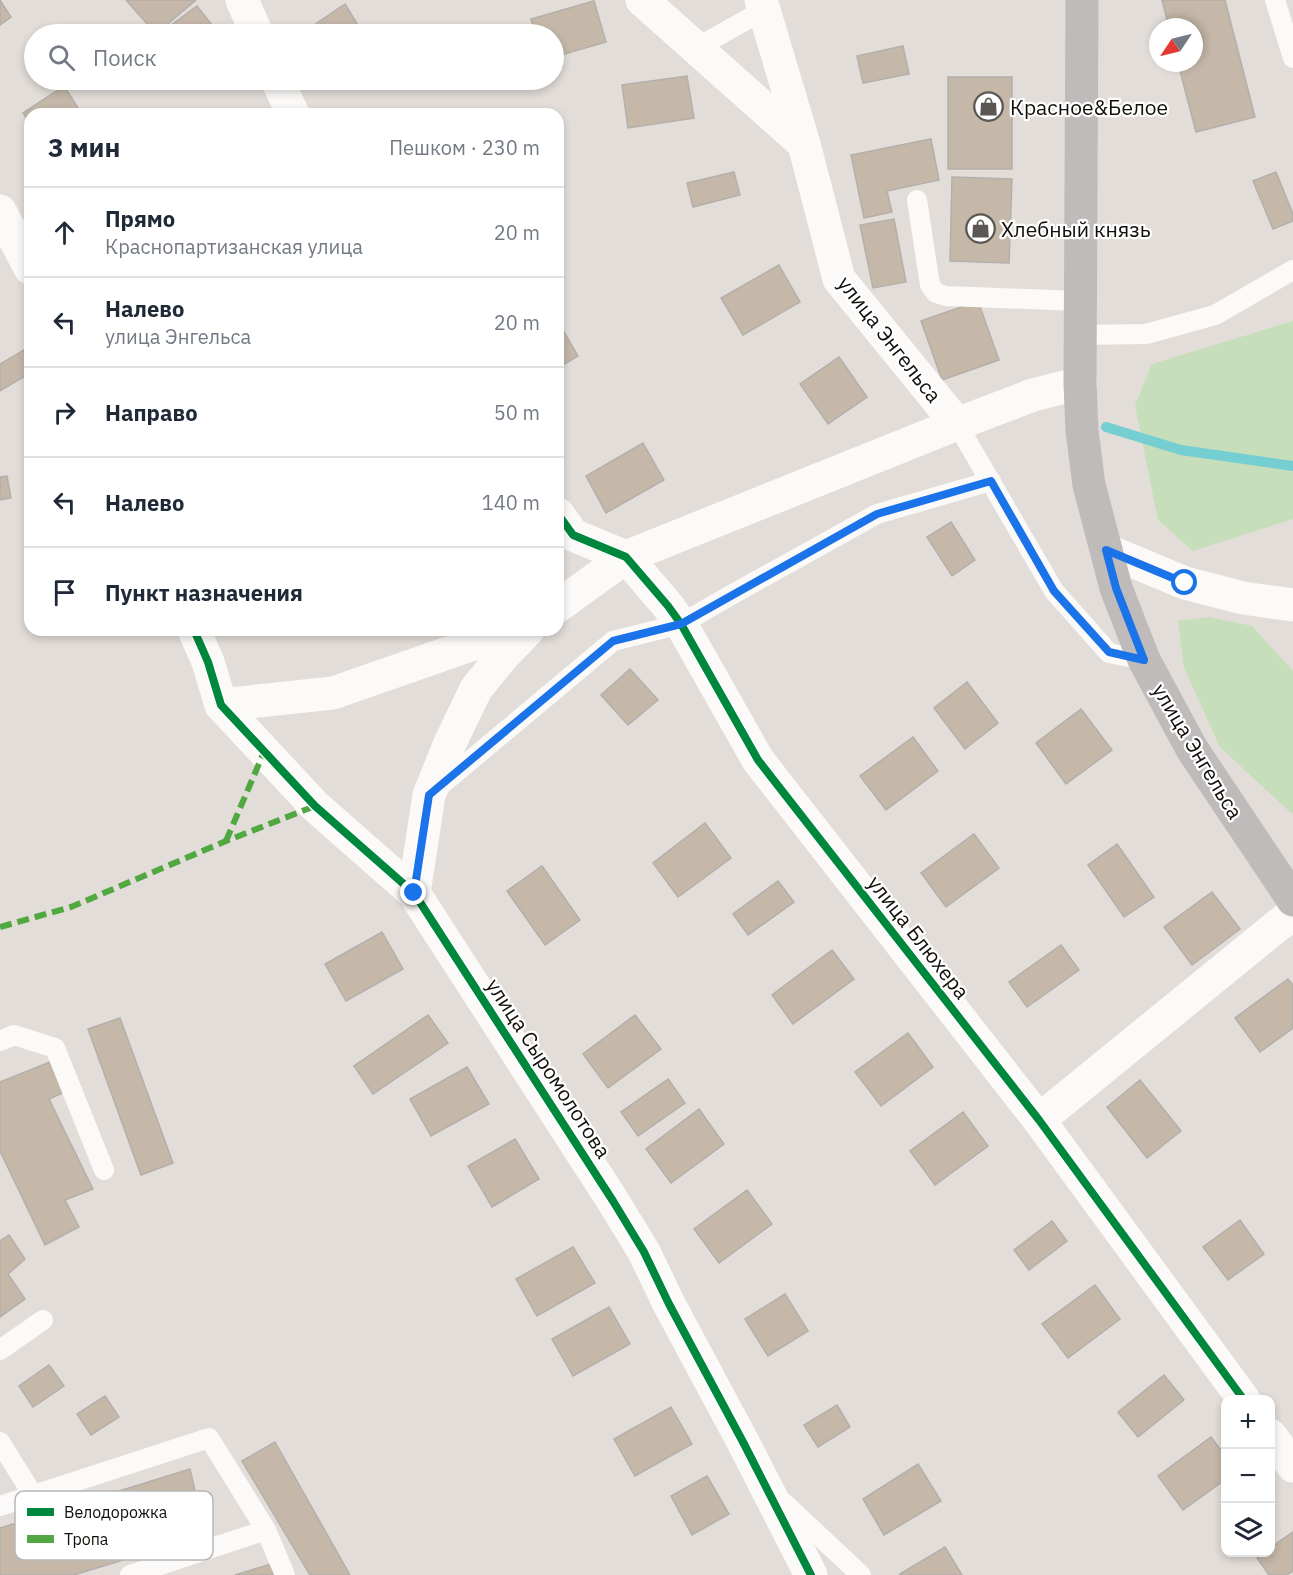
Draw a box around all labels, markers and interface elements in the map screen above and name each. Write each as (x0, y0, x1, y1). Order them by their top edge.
north arrow (1149, 18, 1203, 72)
search box (24, 24, 564, 90)
icon: search (45, 41, 78, 74)
text: Поиск (93, 43, 157, 72)
shop icon: Красное&Белое (973, 91, 1005, 123)
place label: Красное&Белое (1010, 93, 1168, 121)
text: 3 мин (48, 130, 120, 164)
text: Пешком · 230 m (389, 134, 540, 161)
text: Прямо (105, 204, 175, 233)
shop icon: Хлебный князь (964, 213, 996, 245)
place label: Хлебный князь (1001, 215, 1151, 243)
icon: ahead (48, 216, 81, 249)
text: 20 m (494, 219, 540, 246)
text: Краснопартизанская улица (105, 233, 363, 260)
street label: улица Энгельса (832, 270, 948, 408)
text: Налево (105, 294, 184, 323)
icon: left (48, 306, 81, 339)
text: 20 m (494, 309, 540, 336)
text: улица Энгельса (105, 323, 251, 350)
icon: right (48, 396, 81, 429)
text: Направо (105, 398, 198, 427)
text: 50 m (494, 399, 540, 426)
icon: left (48, 486, 81, 519)
text: Налево (105, 488, 184, 517)
text: 140 m (482, 489, 540, 516)
route start (1171, 569, 1197, 595)
icon: arrive (48, 576, 81, 609)
text: Пункт назначения (105, 578, 303, 607)
street label: улица Энгельса (1146, 678, 1250, 824)
street label: улица Блюхера (862, 869, 976, 1005)
route end (400, 879, 426, 905)
street label: улица Сыромолотова (480, 973, 618, 1163)
map controls (1221, 1395, 1275, 1557)
button: + (1221, 1395, 1275, 1449)
button: − (1221, 1449, 1275, 1503)
legend (15, 1491, 213, 1560)
text: Велодорожка (64, 1502, 168, 1522)
button: layers (1221, 1503, 1275, 1557)
text: Тропа (64, 1529, 109, 1549)

